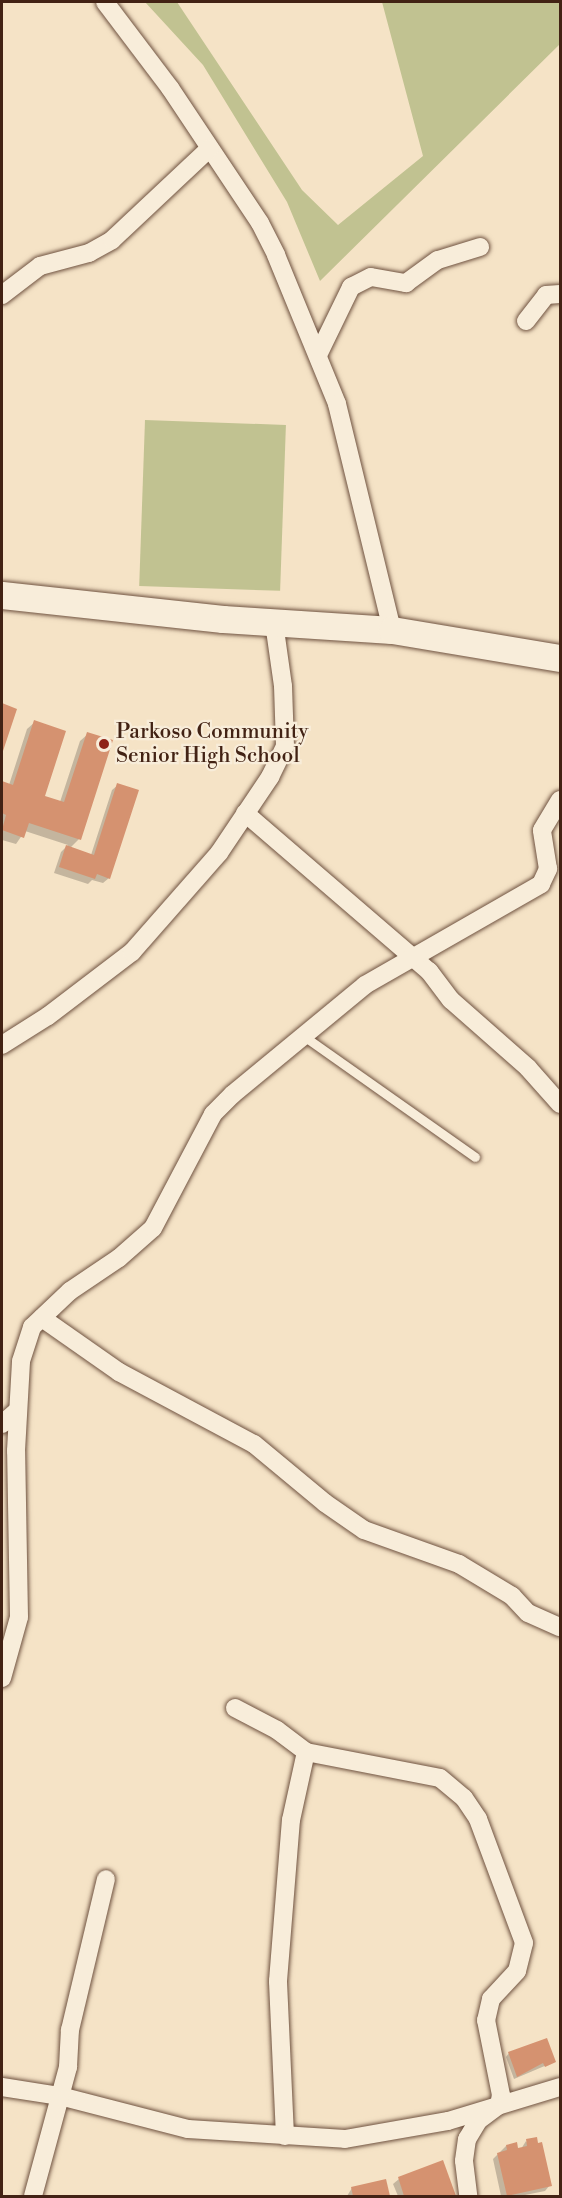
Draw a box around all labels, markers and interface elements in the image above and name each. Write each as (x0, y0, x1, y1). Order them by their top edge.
place label: Parkoso Community Senior High School (116, 719, 308, 769)
marker: Parkoso Community Senior High School (97, 737, 111, 751)

